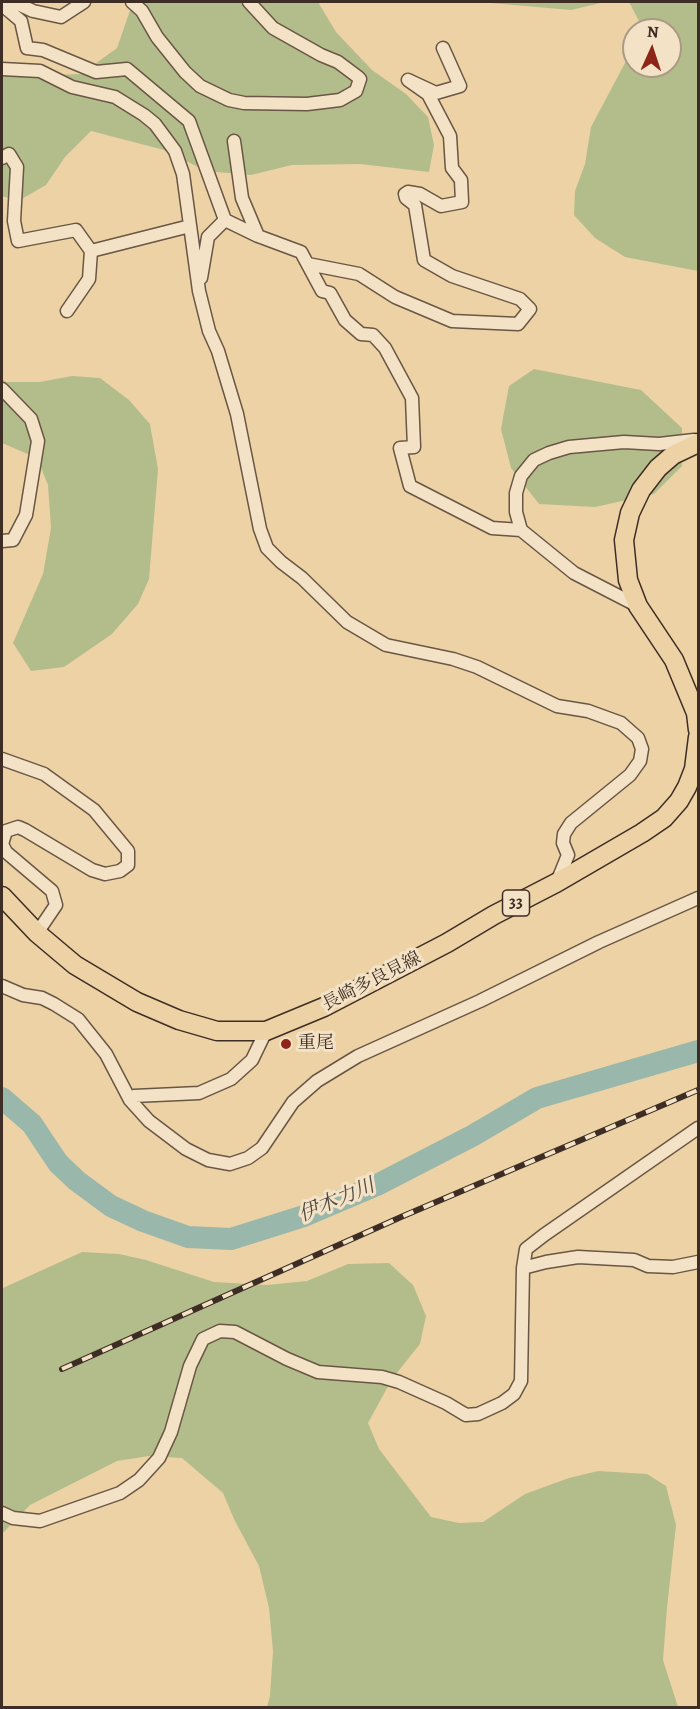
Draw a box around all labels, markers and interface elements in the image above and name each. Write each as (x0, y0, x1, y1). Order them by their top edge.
north arrow (622, 18, 682, 78)
text: N (646, 21, 659, 43)
road number: 33 (502, 890, 530, 916)
street label: 長崎多良見線 (319, 948, 425, 1016)
place label: 重尾 (298, 1033, 334, 1055)
marker: 重尾 (279, 1037, 293, 1051)
water label: 伊木力川 (295, 1174, 379, 1228)

